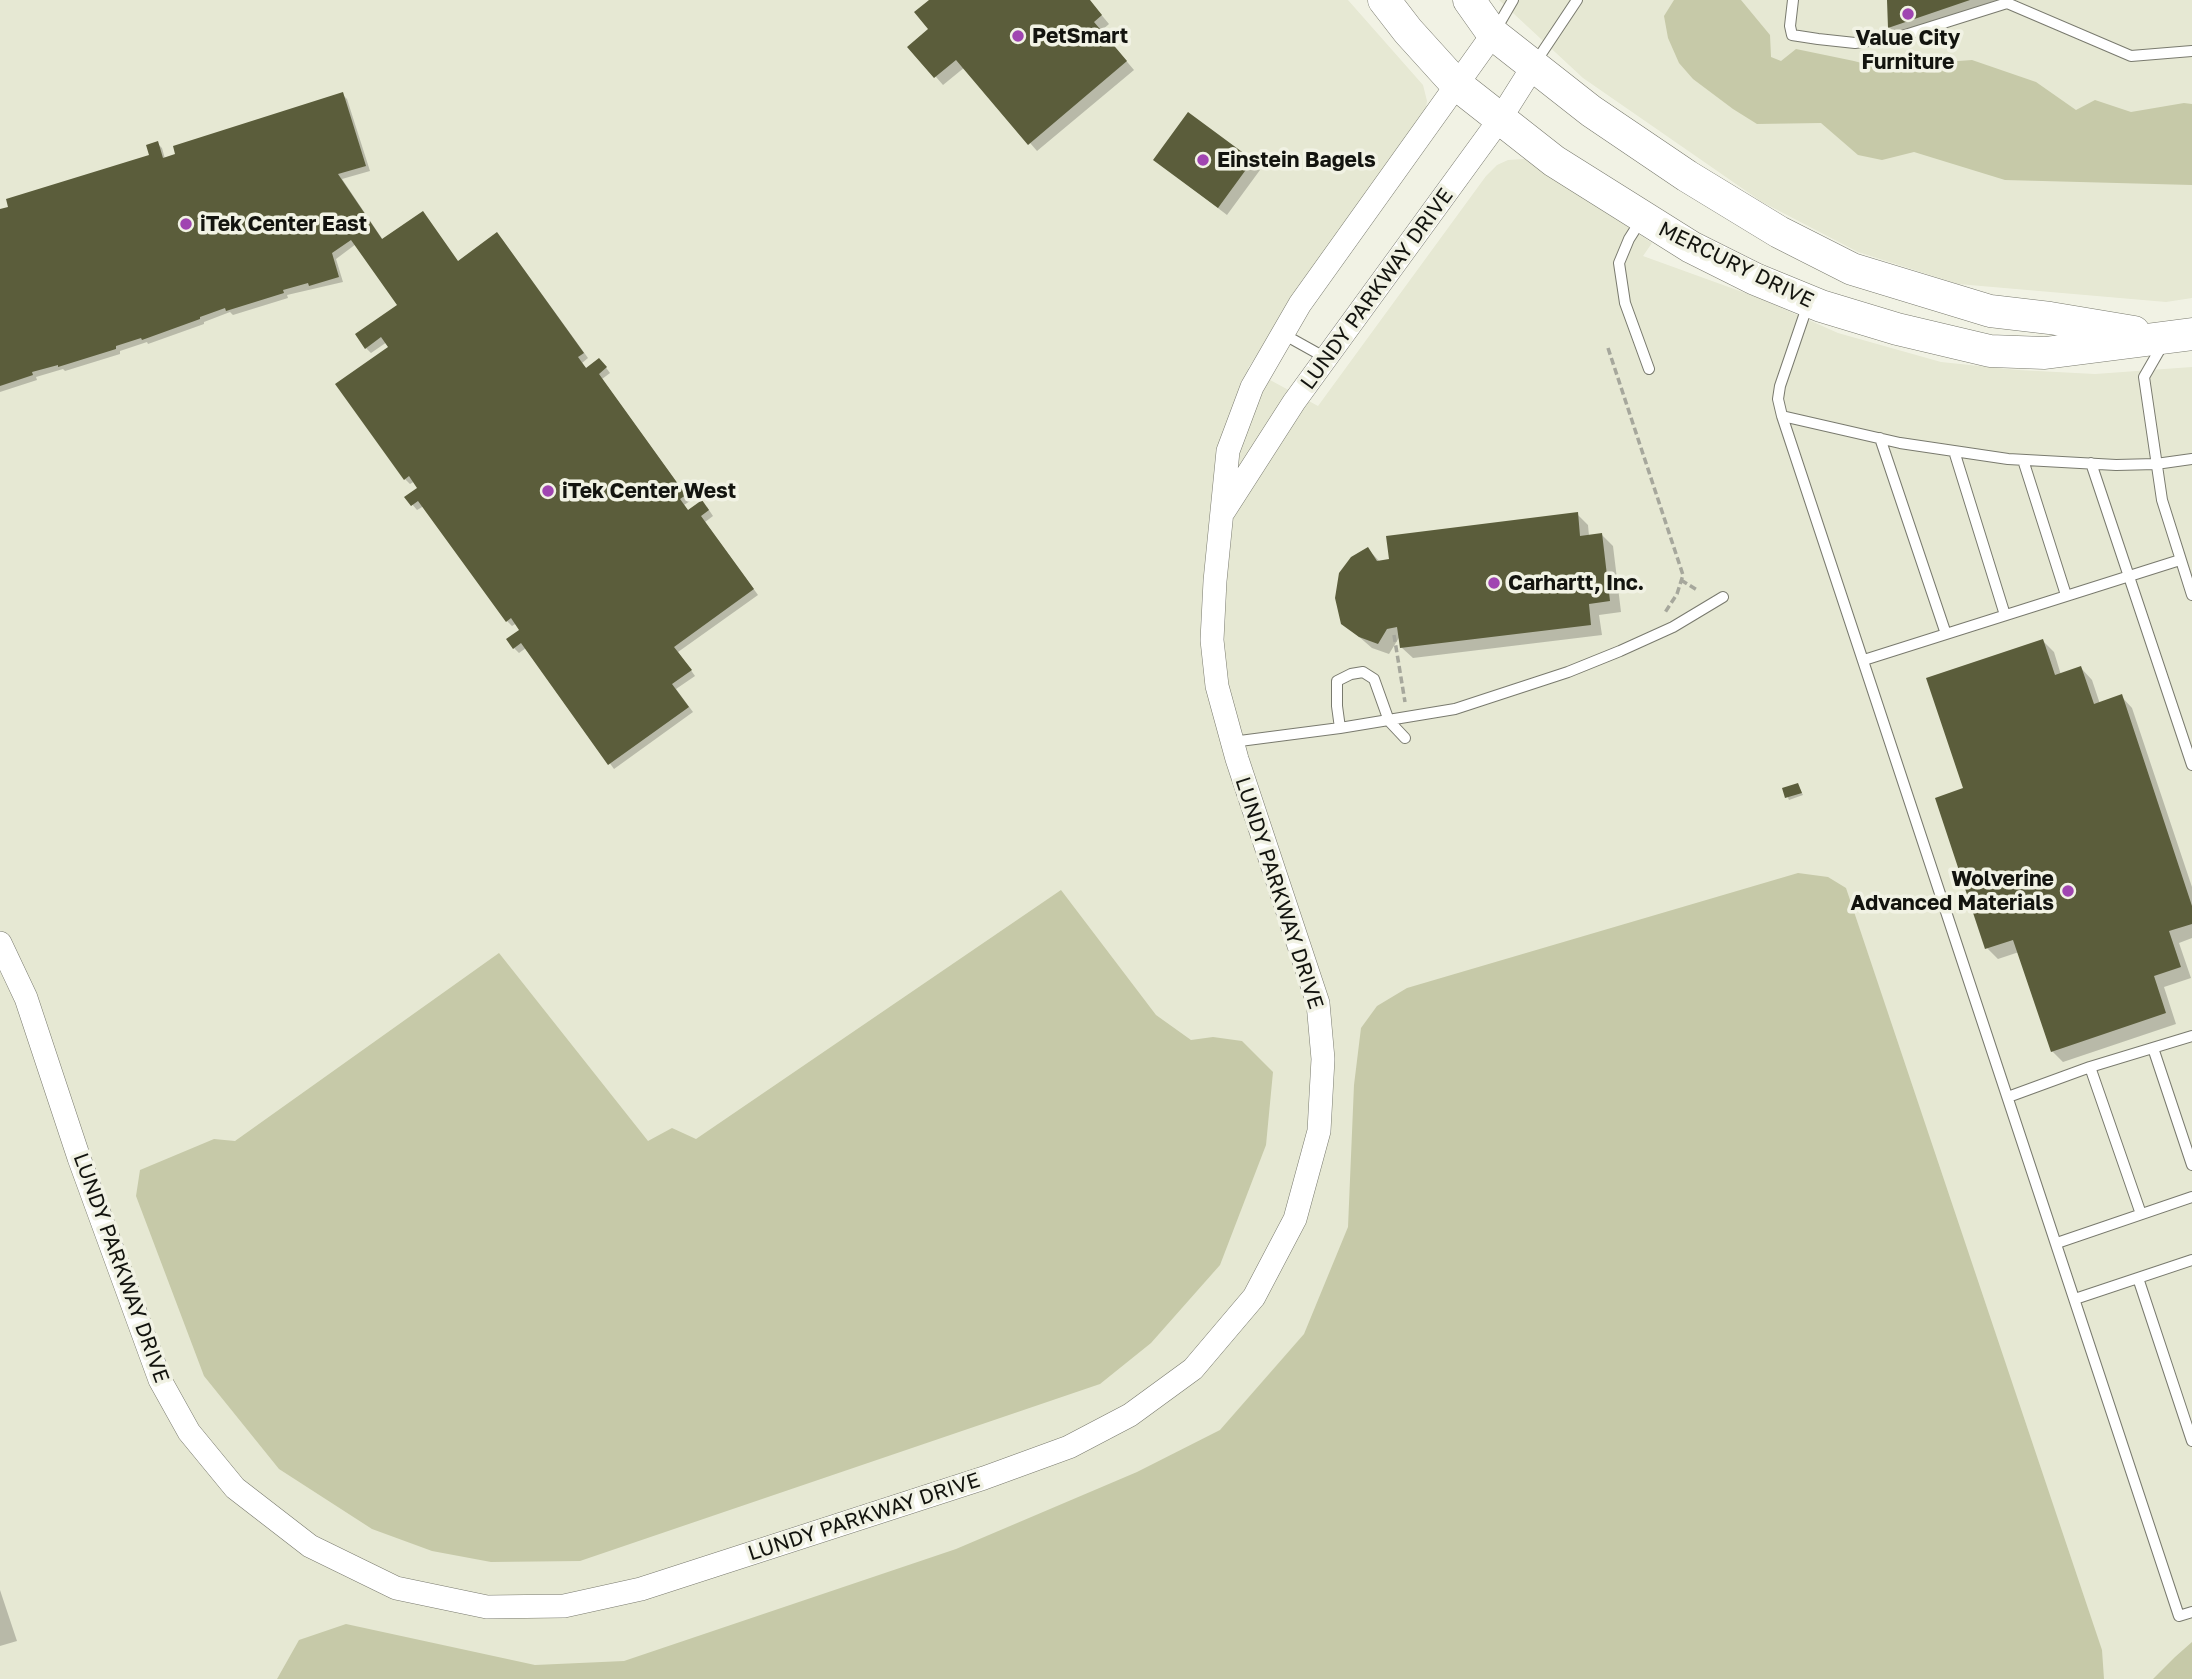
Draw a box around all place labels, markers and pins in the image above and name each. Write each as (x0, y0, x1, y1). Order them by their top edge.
marker: Value City Furniture (1900, 6, 1916, 22)
place label: PetSmart (1032, 23, 1128, 49)
place label: Value City Furniture (1856, 25, 1960, 75)
marker: PetSmart (1010, 28, 1026, 44)
place label: Einstein Bagels (1217, 147, 1376, 173)
marker: Einstein Bagels (1195, 152, 1211, 168)
place label: iTek Center East (200, 211, 367, 237)
marker: iTek Center East (178, 216, 194, 232)
place label: iTek Center West (562, 478, 736, 504)
marker: iTek Center West (540, 483, 556, 499)
place label: Carhartt, Inc. (1508, 570, 1644, 596)
marker: Carhartt, Inc. (1486, 575, 1502, 591)
place label: Wolverine Advanced Materials (1850, 866, 2054, 916)
marker: Wolverine Advanced Materials (2060, 883, 2076, 899)

